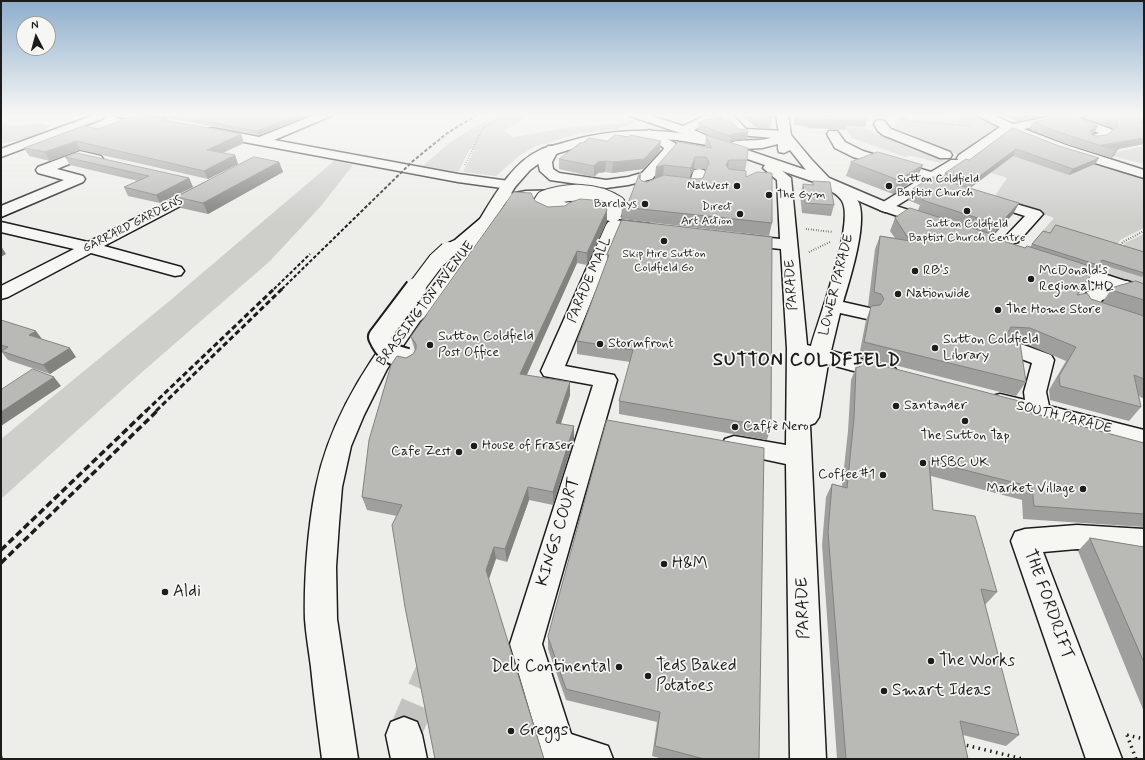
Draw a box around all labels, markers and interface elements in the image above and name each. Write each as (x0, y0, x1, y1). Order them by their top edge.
north arrow (16, 16, 56, 56)
text: N (30, 18, 39, 32)
place label: Sutton Coldfield Baptist Church (897, 172, 979, 200)
place label: NatWest (687, 179, 729, 193)
marker: NatWest (732, 181, 742, 191)
marker: Sutton Coldfield Baptist Church (884, 181, 894, 191)
place label: The Gym (777, 188, 825, 202)
marker: The Gym (764, 190, 774, 200)
street label: GARRARD GARDENS (81, 194, 185, 256)
place label: Barclays (594, 197, 637, 211)
marker: Barclays (640, 199, 650, 209)
place label: Direct Art Action (681, 200, 732, 228)
marker: Sutton Coldfield Baptist Church Centre (962, 206, 972, 216)
marker: Direct Art Action (735, 209, 745, 219)
place label: Sutton Coldfield Baptist Church Centre (909, 217, 1025, 245)
street label: LOWER PARADE (816, 232, 858, 338)
street label: PARADE MALL (564, 234, 616, 326)
marker: Skip Hire Sutton Coldfield Go (659, 236, 669, 246)
street label: BRASSINGTON AVENUE (374, 238, 478, 370)
place label: Skip Hire Sutton Coldfield Go (622, 247, 706, 275)
street label: PARADE (782, 259, 802, 311)
place label: RB's (923, 263, 949, 279)
place label: McDonald's Regional HQ (1039, 263, 1115, 296)
marker: RB's (910, 266, 920, 276)
marker: McDonald's Regional HQ (1026, 274, 1036, 284)
place label: Nationwide (906, 286, 970, 302)
marker: Nationwide (893, 289, 903, 299)
place label: The Home Store (1006, 302, 1101, 318)
marker: The Home Store (993, 305, 1003, 315)
place label: Sutton Coldfield Post Office (438, 329, 534, 362)
place label: Sutton Coldfield Library (943, 332, 1039, 364)
place label: Stormfront (608, 336, 674, 352)
marker: Stormfront (595, 339, 605, 349)
marker: Sutton Coldfield Post Office (425, 340, 435, 350)
marker: Sutton Coldfield Library (930, 343, 940, 353)
district label: SUTTON COLDFIELD (712, 350, 902, 372)
place label: Santander (904, 398, 967, 414)
street label: SOUTH PARADE (1014, 398, 1114, 438)
marker: Santander (891, 401, 901, 411)
marker: The Sutton Tap (960, 416, 970, 426)
place label: Caffè Nero (743, 419, 809, 435)
marker: Caffè Nero (730, 422, 740, 432)
place label: The Sutton Tap (920, 428, 1010, 444)
place label: House of Fraser (482, 438, 573, 454)
marker: House of Fraser (469, 441, 479, 451)
place label: Cafe Zest (391, 444, 451, 460)
marker: Cafe Zest (454, 447, 464, 457)
place label: HSBC UK (931, 455, 989, 471)
marker: HSBC UK (918, 458, 928, 468)
place label: Coffee#1 (818, 467, 875, 483)
marker: Coffee#1 (878, 470, 888, 480)
street label: KINGS COURT (533, 475, 585, 589)
place label: Market Village (986, 481, 1075, 497)
marker: Market Village (1078, 484, 1088, 494)
street label: THE FORDRIFT (1019, 547, 1077, 663)
place label: H&M (672, 554, 708, 574)
marker: H&M (659, 559, 669, 569)
street label: PARADE (793, 577, 815, 639)
place label: Aldi (173, 582, 201, 602)
marker: Aldi (160, 587, 170, 597)
place label: The Works (939, 651, 1015, 671)
place label: Teds Baked Potatoes (656, 656, 737, 696)
marker: The Works (926, 656, 936, 666)
place label: Deli Continental (491, 657, 611, 677)
marker: Deli Continental (614, 662, 624, 672)
marker: Teds Baked Potatoes (643, 671, 653, 681)
place label: Smart Ideas (892, 681, 991, 701)
marker: Smart Ideas (879, 686, 889, 696)
place label: Greggs (519, 721, 568, 741)
marker: Greggs (506, 726, 516, 736)

